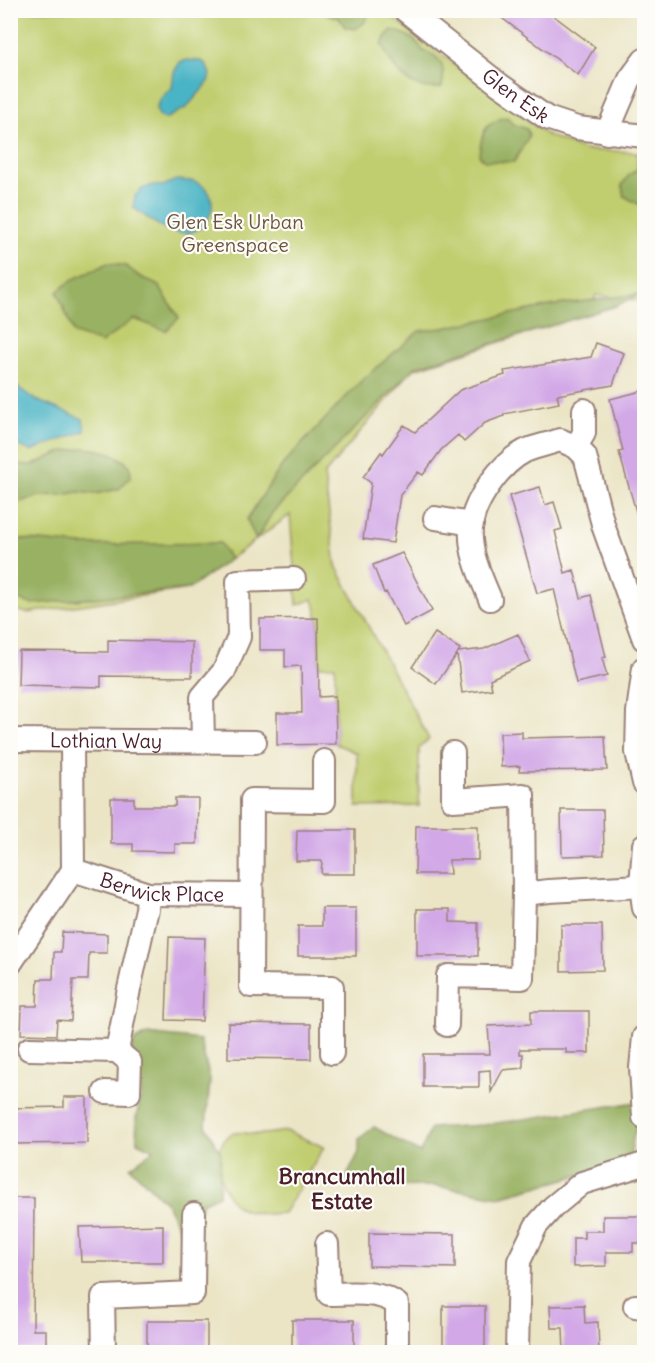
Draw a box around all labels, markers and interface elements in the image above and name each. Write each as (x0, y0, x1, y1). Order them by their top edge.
street label: Glen Esk (477, 63, 555, 128)
park label: Glen Esk Urban Greenspace (166, 209, 304, 257)
street label: Lothian Way (50, 727, 162, 753)
street label: Berwick Place (97, 866, 224, 907)
district label: Brancumhall Estate (279, 1162, 405, 1215)

